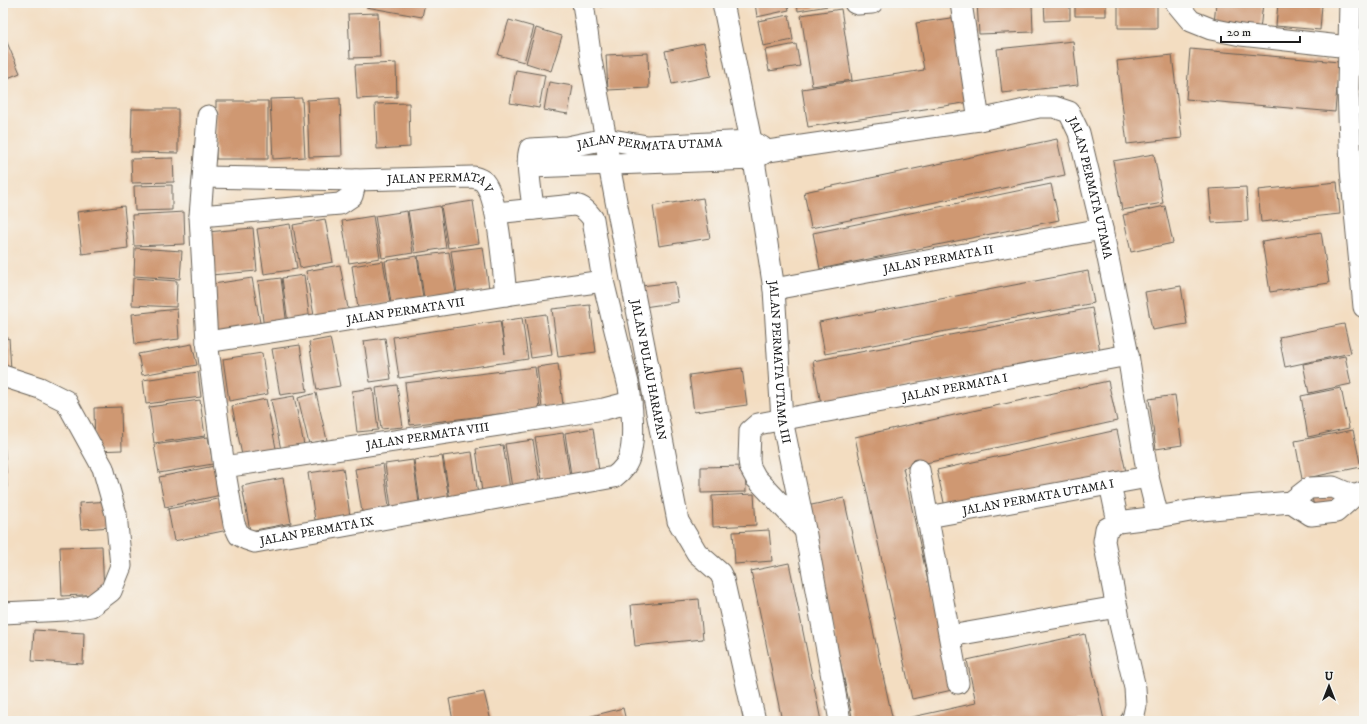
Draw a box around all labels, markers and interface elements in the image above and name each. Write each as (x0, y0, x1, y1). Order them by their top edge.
scale bar (1221, 18, 1300, 44)
text: 20 m (1227, 25, 1251, 40)
street label: JALAN PERMATA UTAMA (1064, 113, 1116, 261)
street label: JALAN PERMATA UTAMA (575, 131, 723, 154)
street label: JALAN PERMATA V (386, 169, 497, 196)
street label: JALAN PERMATA II (881, 241, 995, 277)
street label: JALAN PERMATA UTAMA III (765, 279, 794, 445)
street label: JALAN PERMATA VII (344, 294, 466, 328)
street label: JALAN PULAU HARAPAN (628, 297, 670, 442)
street label: JALAN PERMATA I (900, 370, 1009, 405)
street label: JALAN PERMATA VIII (364, 419, 490, 453)
street label: JALAN PERMATA UTAMA I (960, 476, 1115, 518)
street label: JALAN PERMATA IX (258, 513, 375, 549)
north arrow (1309, 666, 1349, 706)
text: U (1325, 670, 1334, 684)

